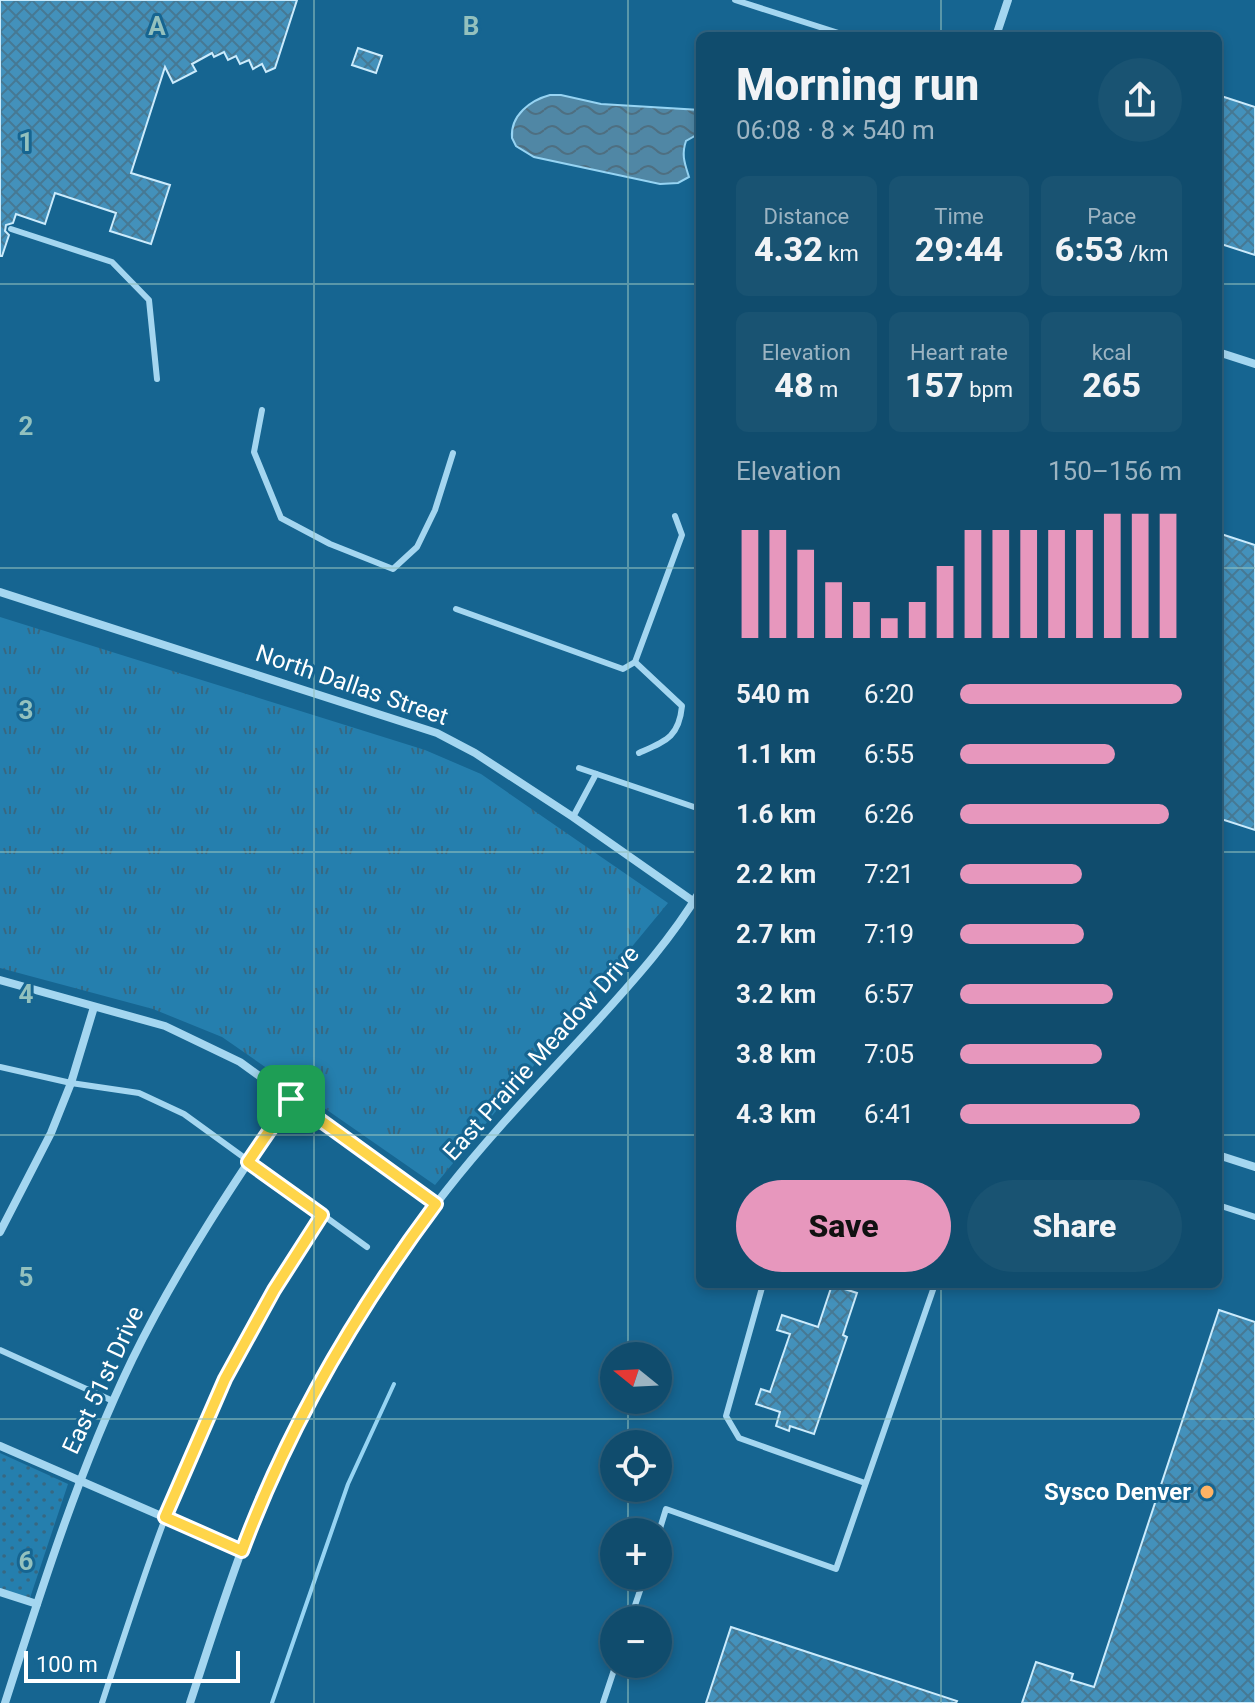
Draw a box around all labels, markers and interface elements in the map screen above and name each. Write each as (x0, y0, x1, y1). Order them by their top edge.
text: A (148, 11, 166, 41)
text: B (463, 11, 479, 41)
button: share (1098, 58, 1182, 142)
text: Morning run (736, 59, 979, 111)
text: 06:08 · 8 × 540 m (736, 115, 935, 145)
text: 1 (19, 127, 33, 157)
text: Distance (764, 204, 849, 229)
text: Time (934, 204, 984, 229)
text: Pace (1087, 204, 1136, 229)
text: 4.32 (754, 229, 823, 269)
text: 29:44 (915, 229, 1003, 269)
text: 6:53 (1055, 229, 1124, 269)
text: km (823, 241, 859, 266)
text: /km (1124, 241, 1169, 266)
text: Elevation (762, 340, 851, 365)
text: Heart rate (910, 340, 1008, 365)
text: kcal (1092, 340, 1132, 365)
text: 48 (774, 365, 814, 405)
text: 157 (905, 365, 964, 405)
text: 265 (1082, 365, 1141, 405)
text: m (814, 377, 838, 402)
text: bpm (964, 377, 1013, 402)
text: 2 (19, 411, 33, 441)
text: Elevation (736, 456, 841, 486)
text: 150–156 m (1048, 456, 1182, 486)
street label: North Dallas Street (252, 639, 452, 731)
text: 540 m (736, 679, 810, 709)
text: 6:20 (864, 679, 914, 709)
text: 3 (19, 695, 33, 725)
text: 1.1 km (736, 739, 816, 769)
text: 6:55 (864, 739, 914, 769)
text: 1.6 km (736, 799, 816, 829)
text: 6:26 (864, 799, 914, 829)
text: 2.2 km (736, 859, 816, 889)
text: 7:21 (864, 859, 914, 889)
text: 2.7 km (736, 919, 816, 949)
text: 7:19 (864, 919, 914, 949)
street label: East Prairie Meadow Drive (437, 940, 645, 1166)
text: 4 (19, 979, 34, 1009)
text: 3.2 km (736, 979, 816, 1009)
text: 6:57 (864, 979, 914, 1009)
text: 3.8 km (736, 1039, 816, 1069)
text: 7:05 (864, 1039, 914, 1069)
pin (257, 1065, 325, 1133)
icon: arrive (269, 1077, 313, 1121)
text: 4.3 km (736, 1099, 816, 1129)
text: 6:41 (864, 1099, 914, 1129)
button: Save (736, 1180, 951, 1272)
button: Share (967, 1180, 1182, 1272)
text: 5 (19, 1262, 33, 1292)
street label: East 51st Drive (57, 1302, 149, 1458)
north arrow (600, 1342, 672, 1414)
map controls (600, 1342, 672, 1678)
button: locate (600, 1430, 672, 1502)
place label: Sysco Denver (1044, 1478, 1191, 1506)
marker: Sysco Denver (1198, 1483, 1216, 1501)
button: + (600, 1518, 672, 1590)
text: 6 (19, 1546, 34, 1576)
button: − (600, 1606, 672, 1678)
scale bar (24, 1647, 240, 1683)
text: 100 m (36, 1652, 98, 1677)

